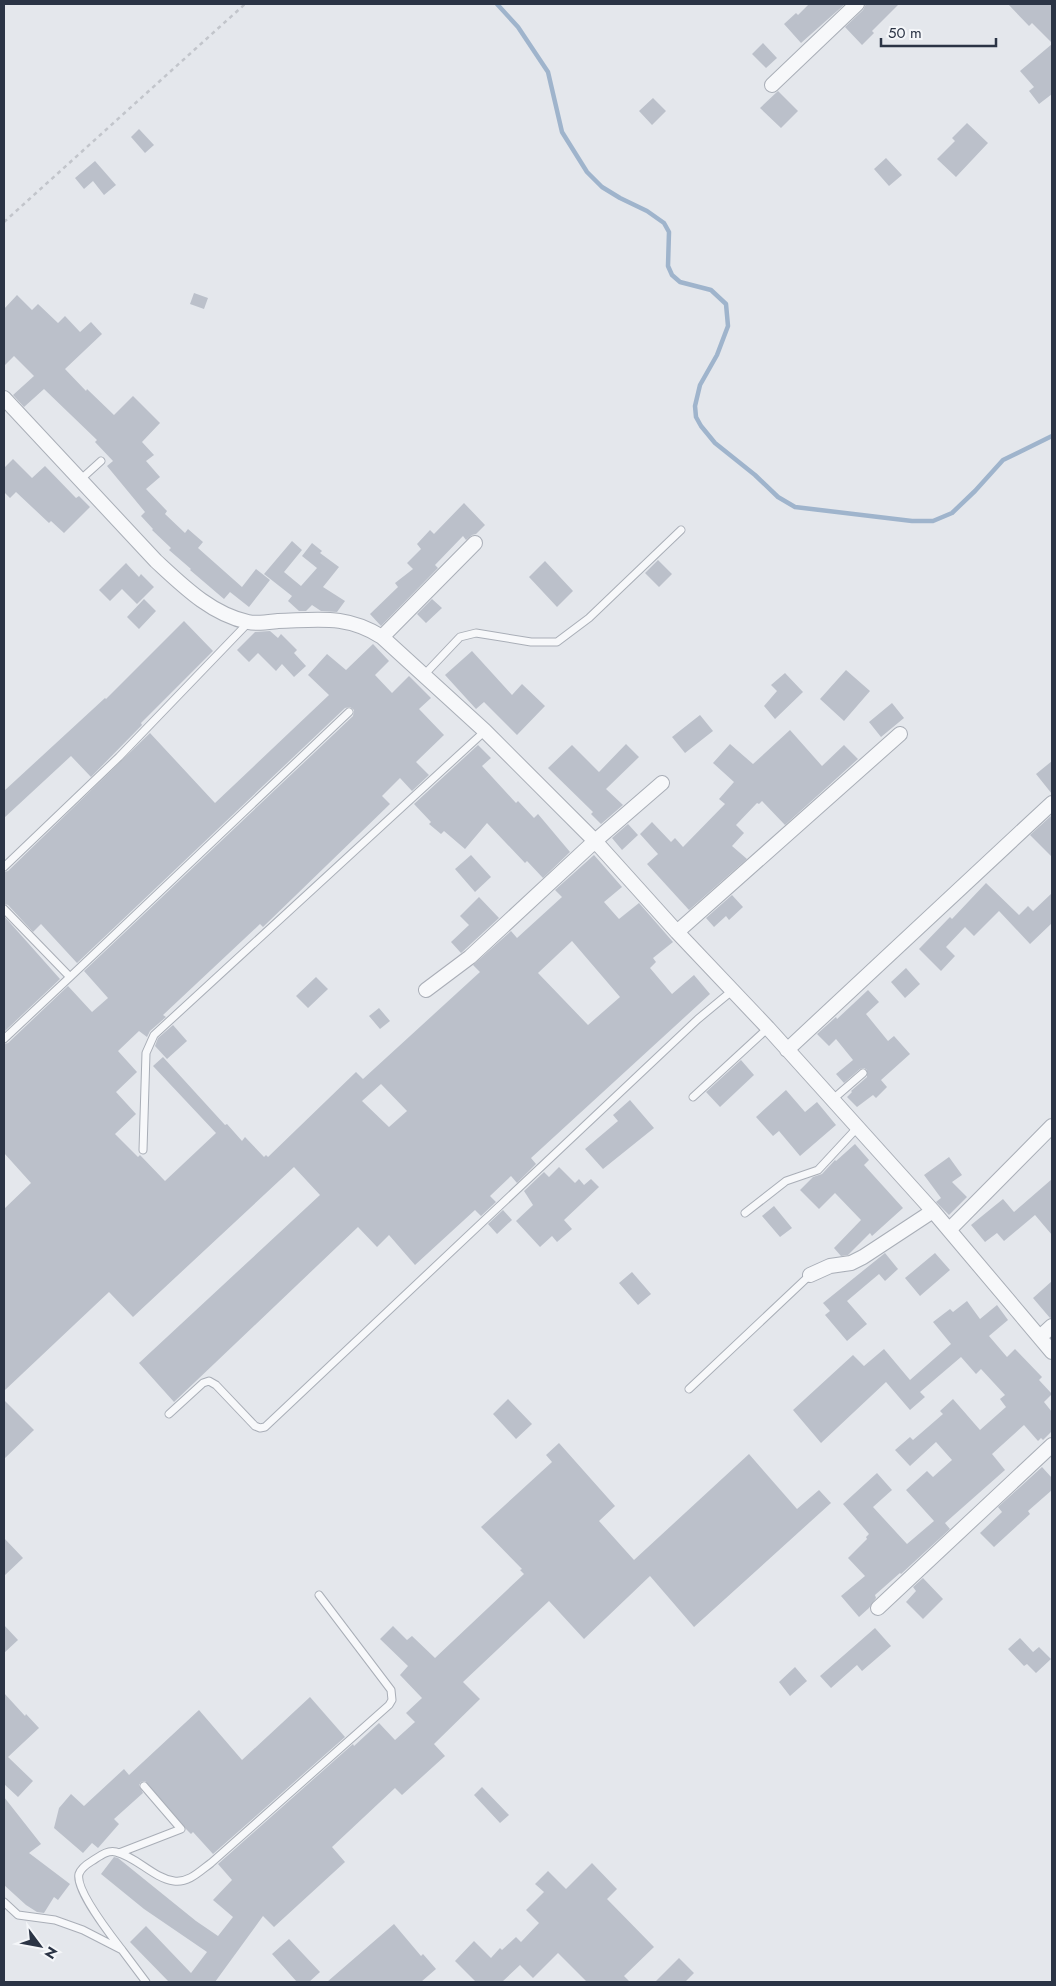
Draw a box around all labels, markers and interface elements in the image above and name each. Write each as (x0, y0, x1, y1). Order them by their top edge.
scale bar (881, 15, 996, 47)
text: 50 m (888, 22, 922, 44)
north arrow (15, 1921, 65, 1971)
text: N (40, 1943, 62, 1963)

